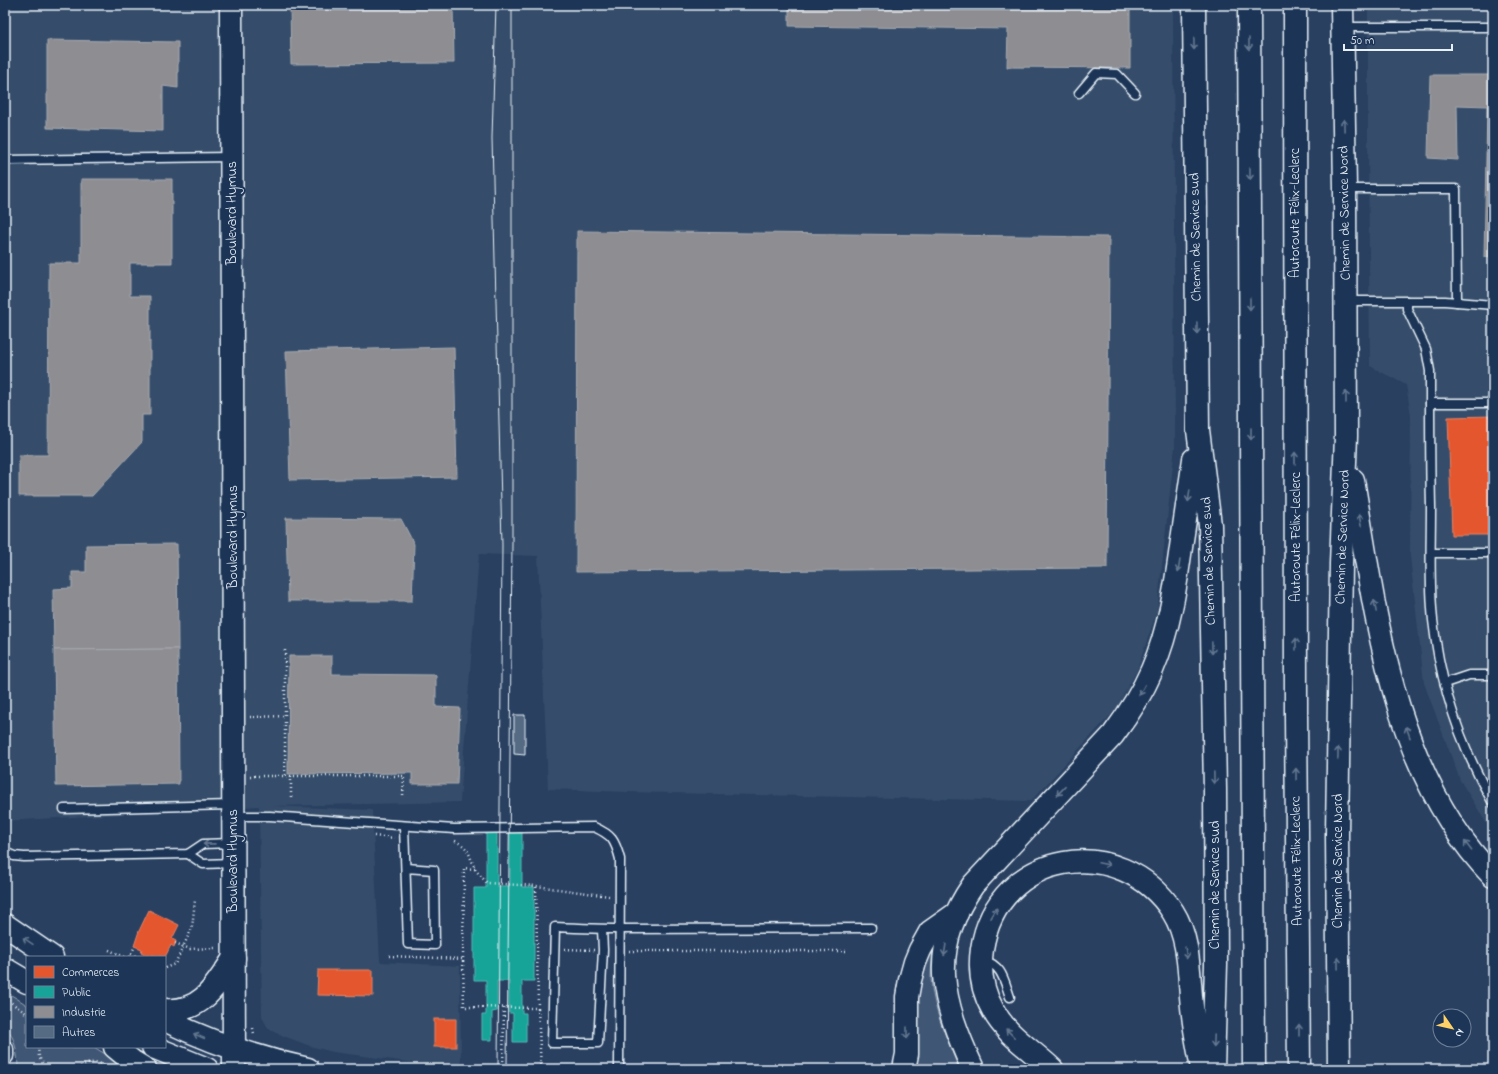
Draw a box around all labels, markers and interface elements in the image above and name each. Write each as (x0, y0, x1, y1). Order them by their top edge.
scale bar (1344, 26, 1452, 52)
text: 50 m (1350, 32, 1374, 50)
one-way arrow (1191, 37, 1198, 50)
one-way arrow (1245, 37, 1253, 50)
one-way arrow (1340, 119, 1348, 132)
street label: Chemin de Service Nord (1333, 145, 1357, 280)
street label: Autoroute Félix-Leclerc (1285, 147, 1306, 278)
street label: Boulevard Hymus (222, 161, 244, 266)
one-way arrow (1246, 167, 1254, 180)
street label: Chemin de Service sud (1184, 172, 1208, 301)
one-way arrow (1246, 297, 1254, 310)
one-way arrow (1194, 321, 1201, 334)
one-way arrow (1342, 391, 1350, 404)
one-way arrow (1247, 427, 1255, 440)
one-way arrow (1291, 452, 1299, 465)
street label: Chemin de Service Nord (1330, 469, 1356, 605)
street label: Autoroute Félix-Leclerc (1286, 471, 1307, 602)
street label: Boulevard Hymus (223, 485, 245, 590)
one-way arrow (1185, 489, 1193, 502)
street label: Chemin de Service sud (1196, 496, 1222, 626)
one-way arrow (1356, 514, 1364, 527)
one-way arrow (1174, 559, 1182, 572)
one-way arrow (1371, 600, 1379, 613)
one-way arrow (1292, 638, 1300, 651)
one-way arrow (1208, 641, 1216, 654)
one-way arrow (1138, 684, 1145, 696)
one-way arrow (1403, 726, 1411, 738)
one-way arrow (1334, 747, 1342, 760)
one-way arrow (1293, 768, 1300, 781)
one-way arrow (1210, 771, 1218, 784)
one-way arrow (1056, 786, 1066, 796)
street label: Chemin de Service Nord (1328, 794, 1349, 928)
street label: Autoroute Félix-Leclerc (1285, 795, 1309, 926)
street label: Boulevard Hymus (223, 809, 245, 914)
street label: Chemin de Service sud (1205, 821, 1226, 949)
one-way arrow (203, 840, 216, 848)
one-way arrow (1464, 841, 1472, 852)
one-way arrow (1098, 860, 1111, 868)
one-way arrow (990, 907, 998, 919)
one-way arrow (23, 937, 34, 945)
one-way arrow (941, 943, 949, 956)
one-way arrow (1182, 946, 1190, 959)
legend (26, 956, 166, 1048)
one-way arrow (1334, 957, 1342, 970)
text: Commerces (62, 964, 119, 982)
text: Public (62, 984, 91, 1002)
text: Industrie (62, 1004, 106, 1022)
north arrow (1432, 1008, 1472, 1048)
text: Autres (62, 1024, 95, 1042)
one-way arrow (1295, 1024, 1303, 1037)
text: N (1451, 1025, 1468, 1041)
one-way arrow (903, 1026, 911, 1039)
one-way arrow (1005, 1028, 1015, 1038)
one-way arrow (194, 1032, 206, 1039)
one-way arrow (1210, 1034, 1218, 1047)

